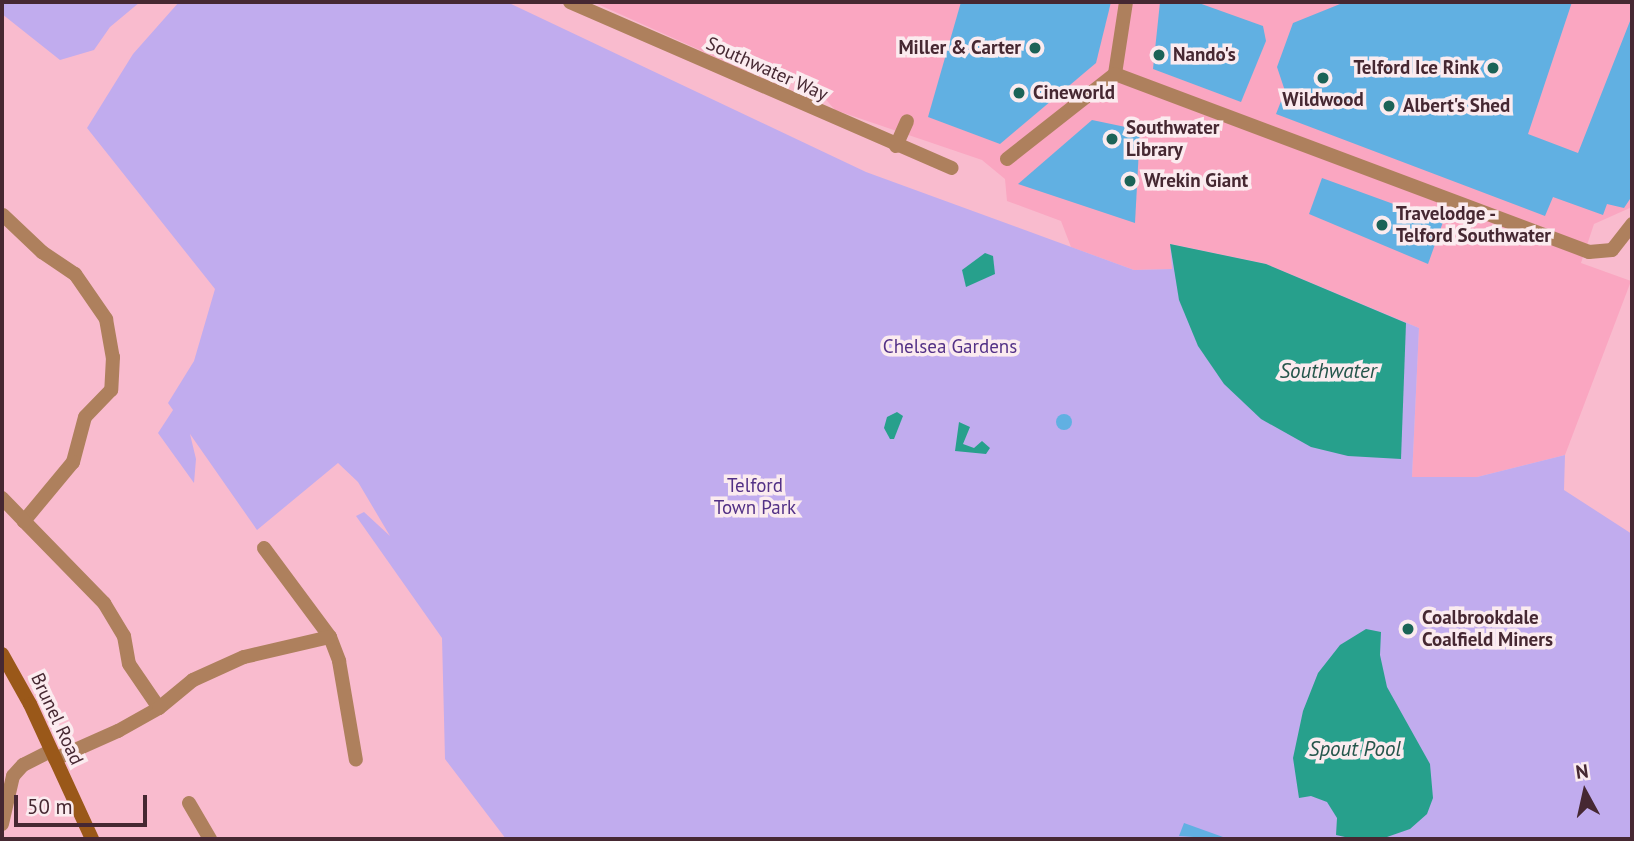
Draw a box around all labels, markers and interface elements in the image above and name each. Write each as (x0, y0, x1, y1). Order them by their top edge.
street label: Southwater Way (702, 32, 832, 106)
place label: Miller & Carter (898, 37, 1021, 59)
marker: Miller & Carter (1027, 40, 1043, 56)
place label: Nando's (1173, 44, 1236, 66)
marker: Nando's (1151, 47, 1167, 63)
place label: Telford Ice Rink (1353, 57, 1479, 79)
marker: Telford Ice Rink (1485, 60, 1501, 76)
marker: Wildwood (1315, 70, 1331, 86)
place label: Cineworld (1033, 82, 1115, 104)
marker: Cineworld (1011, 85, 1027, 101)
place label: Wildwood (1282, 89, 1364, 111)
place label: Albert's Shed (1403, 95, 1510, 117)
marker: Albert's Shed (1381, 98, 1397, 114)
place label: Southwater Library (1126, 117, 1219, 161)
marker: Southwater Library (1104, 131, 1120, 147)
place label: Wrekin Giant (1144, 170, 1248, 192)
marker: Wrekin Giant (1122, 173, 1138, 189)
place label: Travelodge - Telford Southwater (1396, 203, 1551, 247)
marker: Travelodge - Telford Southwater (1374, 217, 1390, 233)
park label: Chelsea Gardens (883, 336, 1017, 358)
water label: Southwater (1279, 358, 1377, 384)
park label: Telford Town Park (714, 475, 796, 519)
place label: Coalbrookdale Coalfield Miners (1422, 607, 1553, 651)
marker: Coalbrookdale Coalfield Miners (1400, 621, 1416, 637)
street label: Brunel Road (26, 669, 88, 769)
water label: Spout Pool (1309, 736, 1401, 762)
north arrow (1550, 757, 1620, 827)
text: N (1574, 758, 1590, 784)
scale bar (18, 782, 150, 826)
text: 50 m (27, 793, 73, 820)

